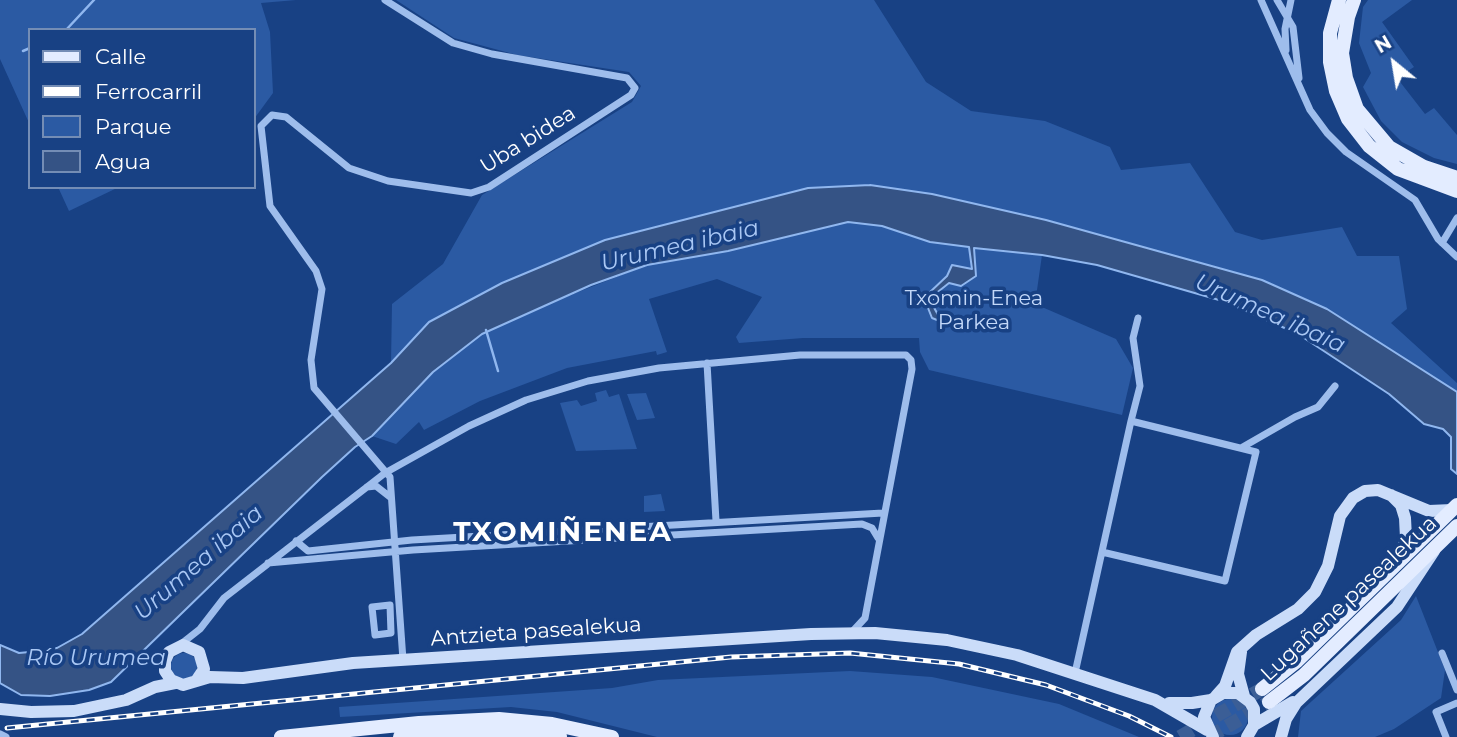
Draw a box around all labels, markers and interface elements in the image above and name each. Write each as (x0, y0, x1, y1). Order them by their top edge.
legend (28, 28, 256, 189)
north arrow (1359, 28, 1429, 98)
text: N (1371, 31, 1396, 58)
text: Calle (95, 44, 146, 69)
text: Ferrocarril (95, 79, 202, 104)
street label: Uba bidea (476, 101, 580, 179)
text: Parque (95, 114, 171, 139)
text: Agua (95, 149, 151, 174)
water label: Urumea ibaia (598, 214, 762, 278)
water label: Urumea ibaia (1191, 269, 1349, 359)
park label: Txomin-Enea Parkea (905, 286, 1043, 336)
water label: Urumea ibaia (129, 500, 269, 626)
street label: Lugañene pasealekua (1256, 511, 1442, 687)
district label: TXOMIÑENEA (454, 516, 672, 550)
street label: Antzieta pasealekua (430, 612, 642, 652)
water label: Río Urumea (26, 644, 166, 672)

